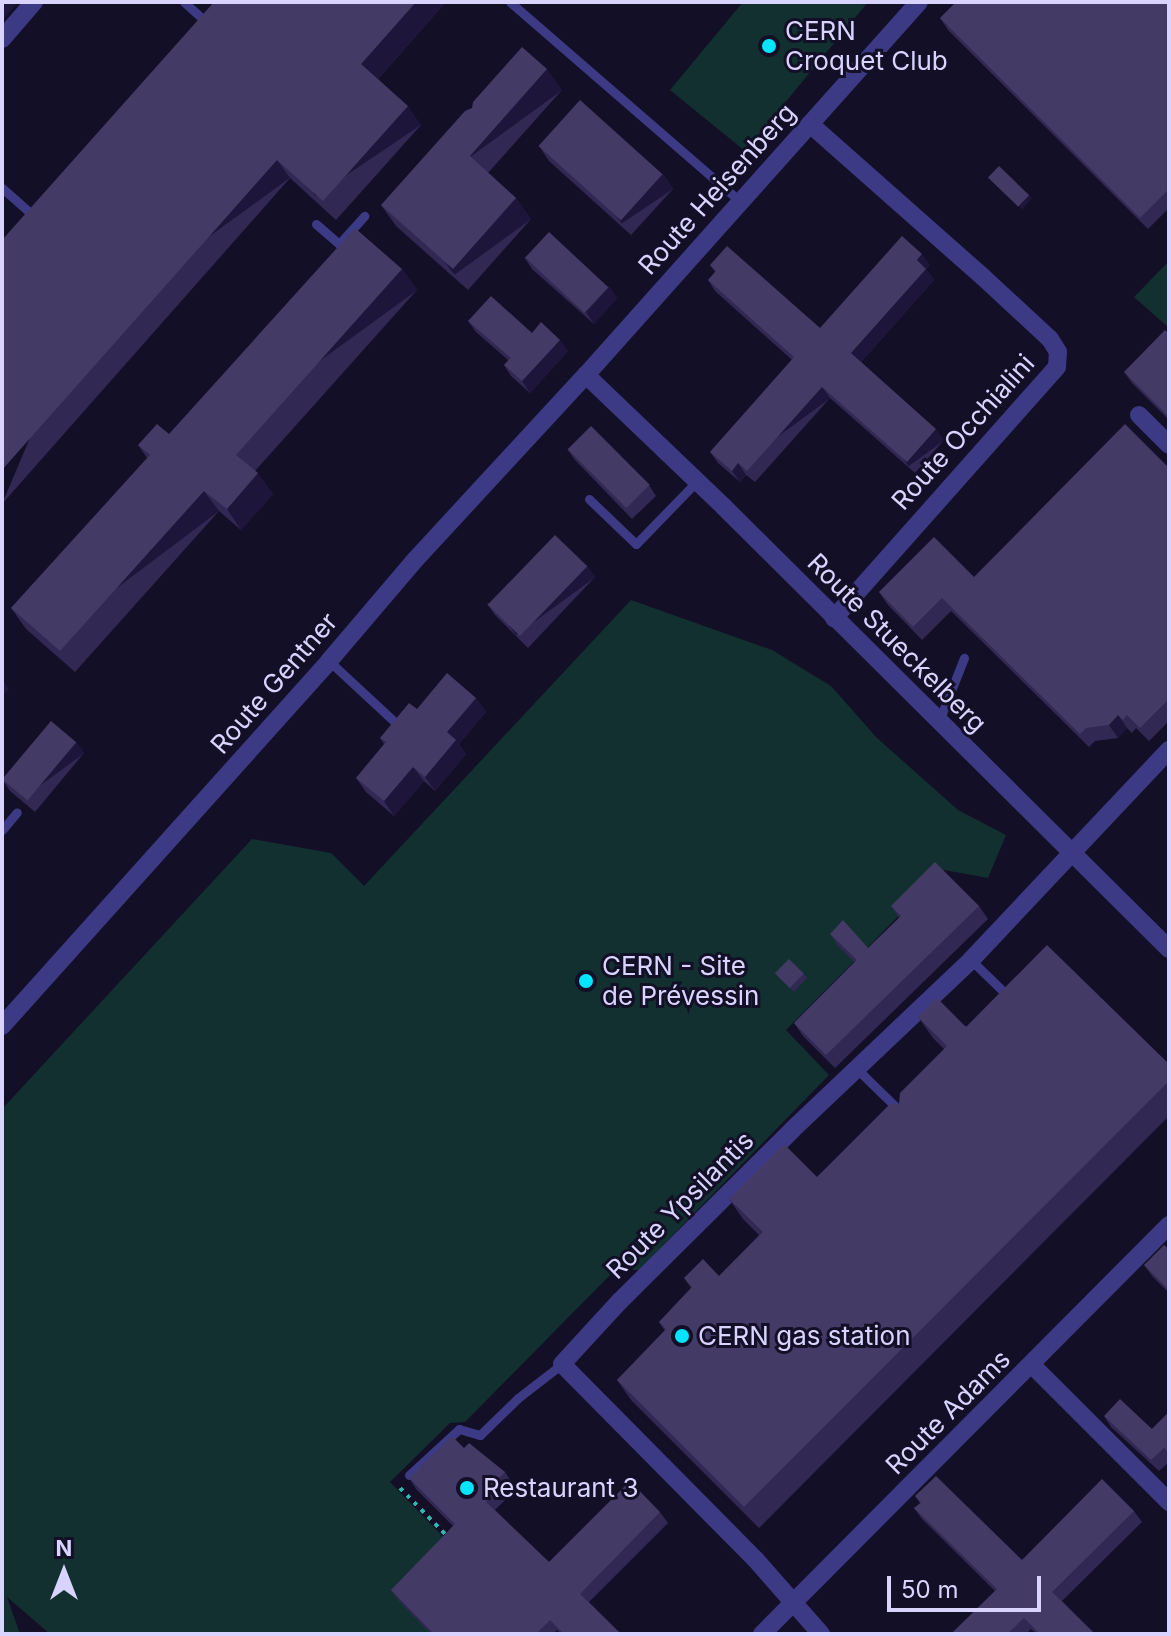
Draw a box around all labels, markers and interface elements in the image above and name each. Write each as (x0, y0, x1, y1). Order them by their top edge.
place label: CERN Croquet Club (785, 15, 948, 76)
marker: CERN Croquet Club (760, 37, 778, 55)
street label: Route Heisenberg (632, 97, 802, 281)
street label: Route Occhialini (885, 348, 1041, 516)
street label: Route Stueckelberg (801, 547, 993, 739)
street label: Route Gentner (204, 606, 344, 760)
place label: CERN - Site de Prévessin (602, 950, 759, 1012)
marker: CERN - Site de Prévessin (577, 972, 595, 990)
street label: Route Ypsilantis (600, 1125, 760, 1285)
place label: CERN gas station (698, 1320, 911, 1352)
marker: CERN gas station (673, 1327, 691, 1345)
street label: Route Adams (879, 1343, 1017, 1481)
place label: Restaurant 3 (483, 1472, 638, 1504)
marker: Restaurant 3 (458, 1479, 476, 1497)
north arrow (24, 1532, 104, 1612)
text: N (56, 1535, 72, 1561)
scale bar (891, 1560, 1045, 1610)
text: 50 m (901, 1575, 959, 1604)

